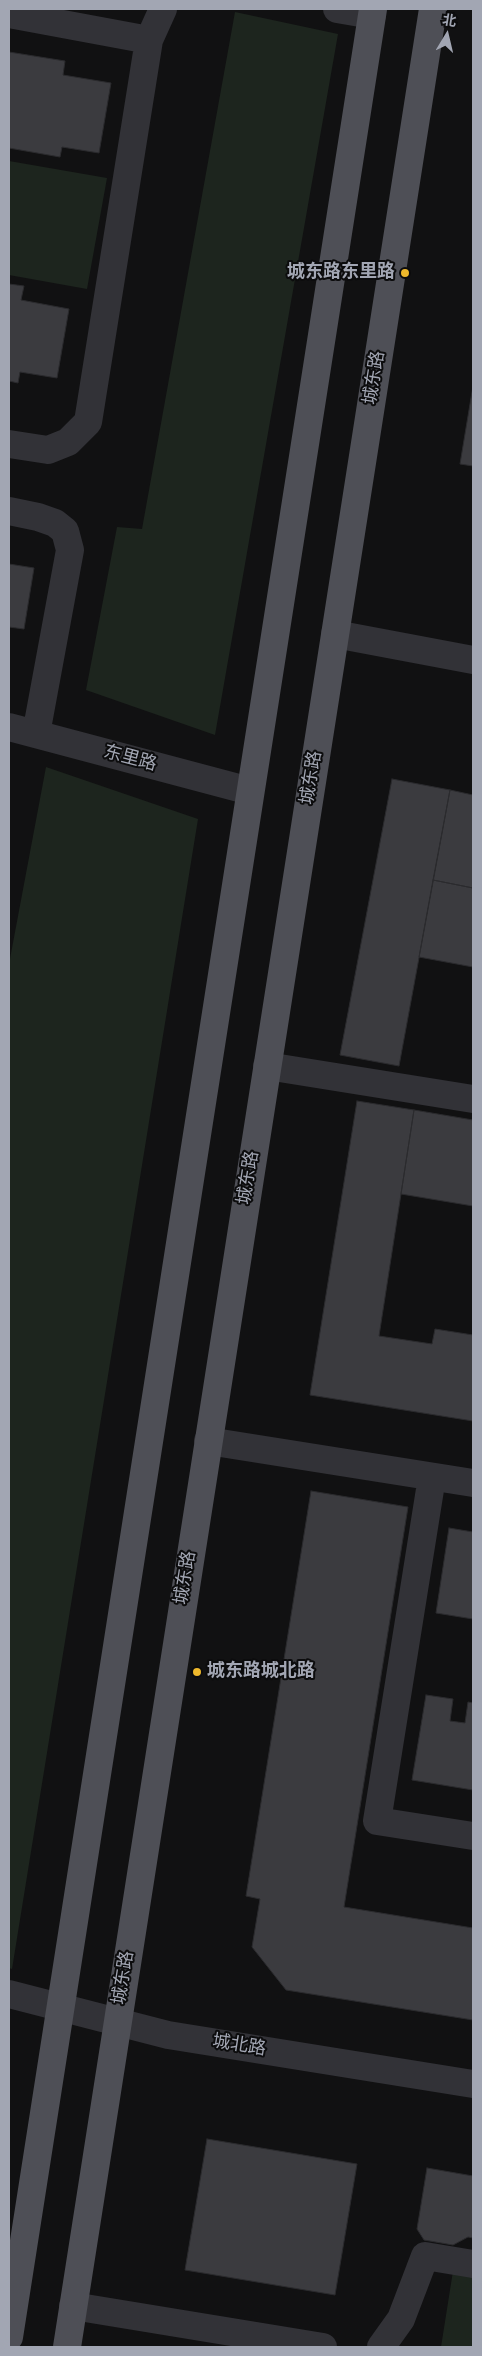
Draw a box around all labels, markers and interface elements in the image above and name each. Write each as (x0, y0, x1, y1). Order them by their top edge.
text: 北 (441, 9, 458, 31)
north arrow (422, 10, 472, 60)
place label: 城东路东里路 (287, 262, 395, 284)
marker: 城东路东里路 (399, 267, 411, 279)
street label: 城东路 (360, 350, 390, 406)
street label: 东里路 (101, 742, 159, 776)
street label: 城东路 (297, 750, 327, 806)
street label: 城东路 (234, 1150, 264, 1206)
street label: 城东路 (171, 1550, 201, 1606)
place label: 城东路城北路 (207, 1661, 315, 1683)
marker: 城东路城北路 (191, 1666, 203, 1678)
street label: 城东路 (109, 1950, 139, 2006)
street label: 城北路 (211, 2031, 267, 2061)

